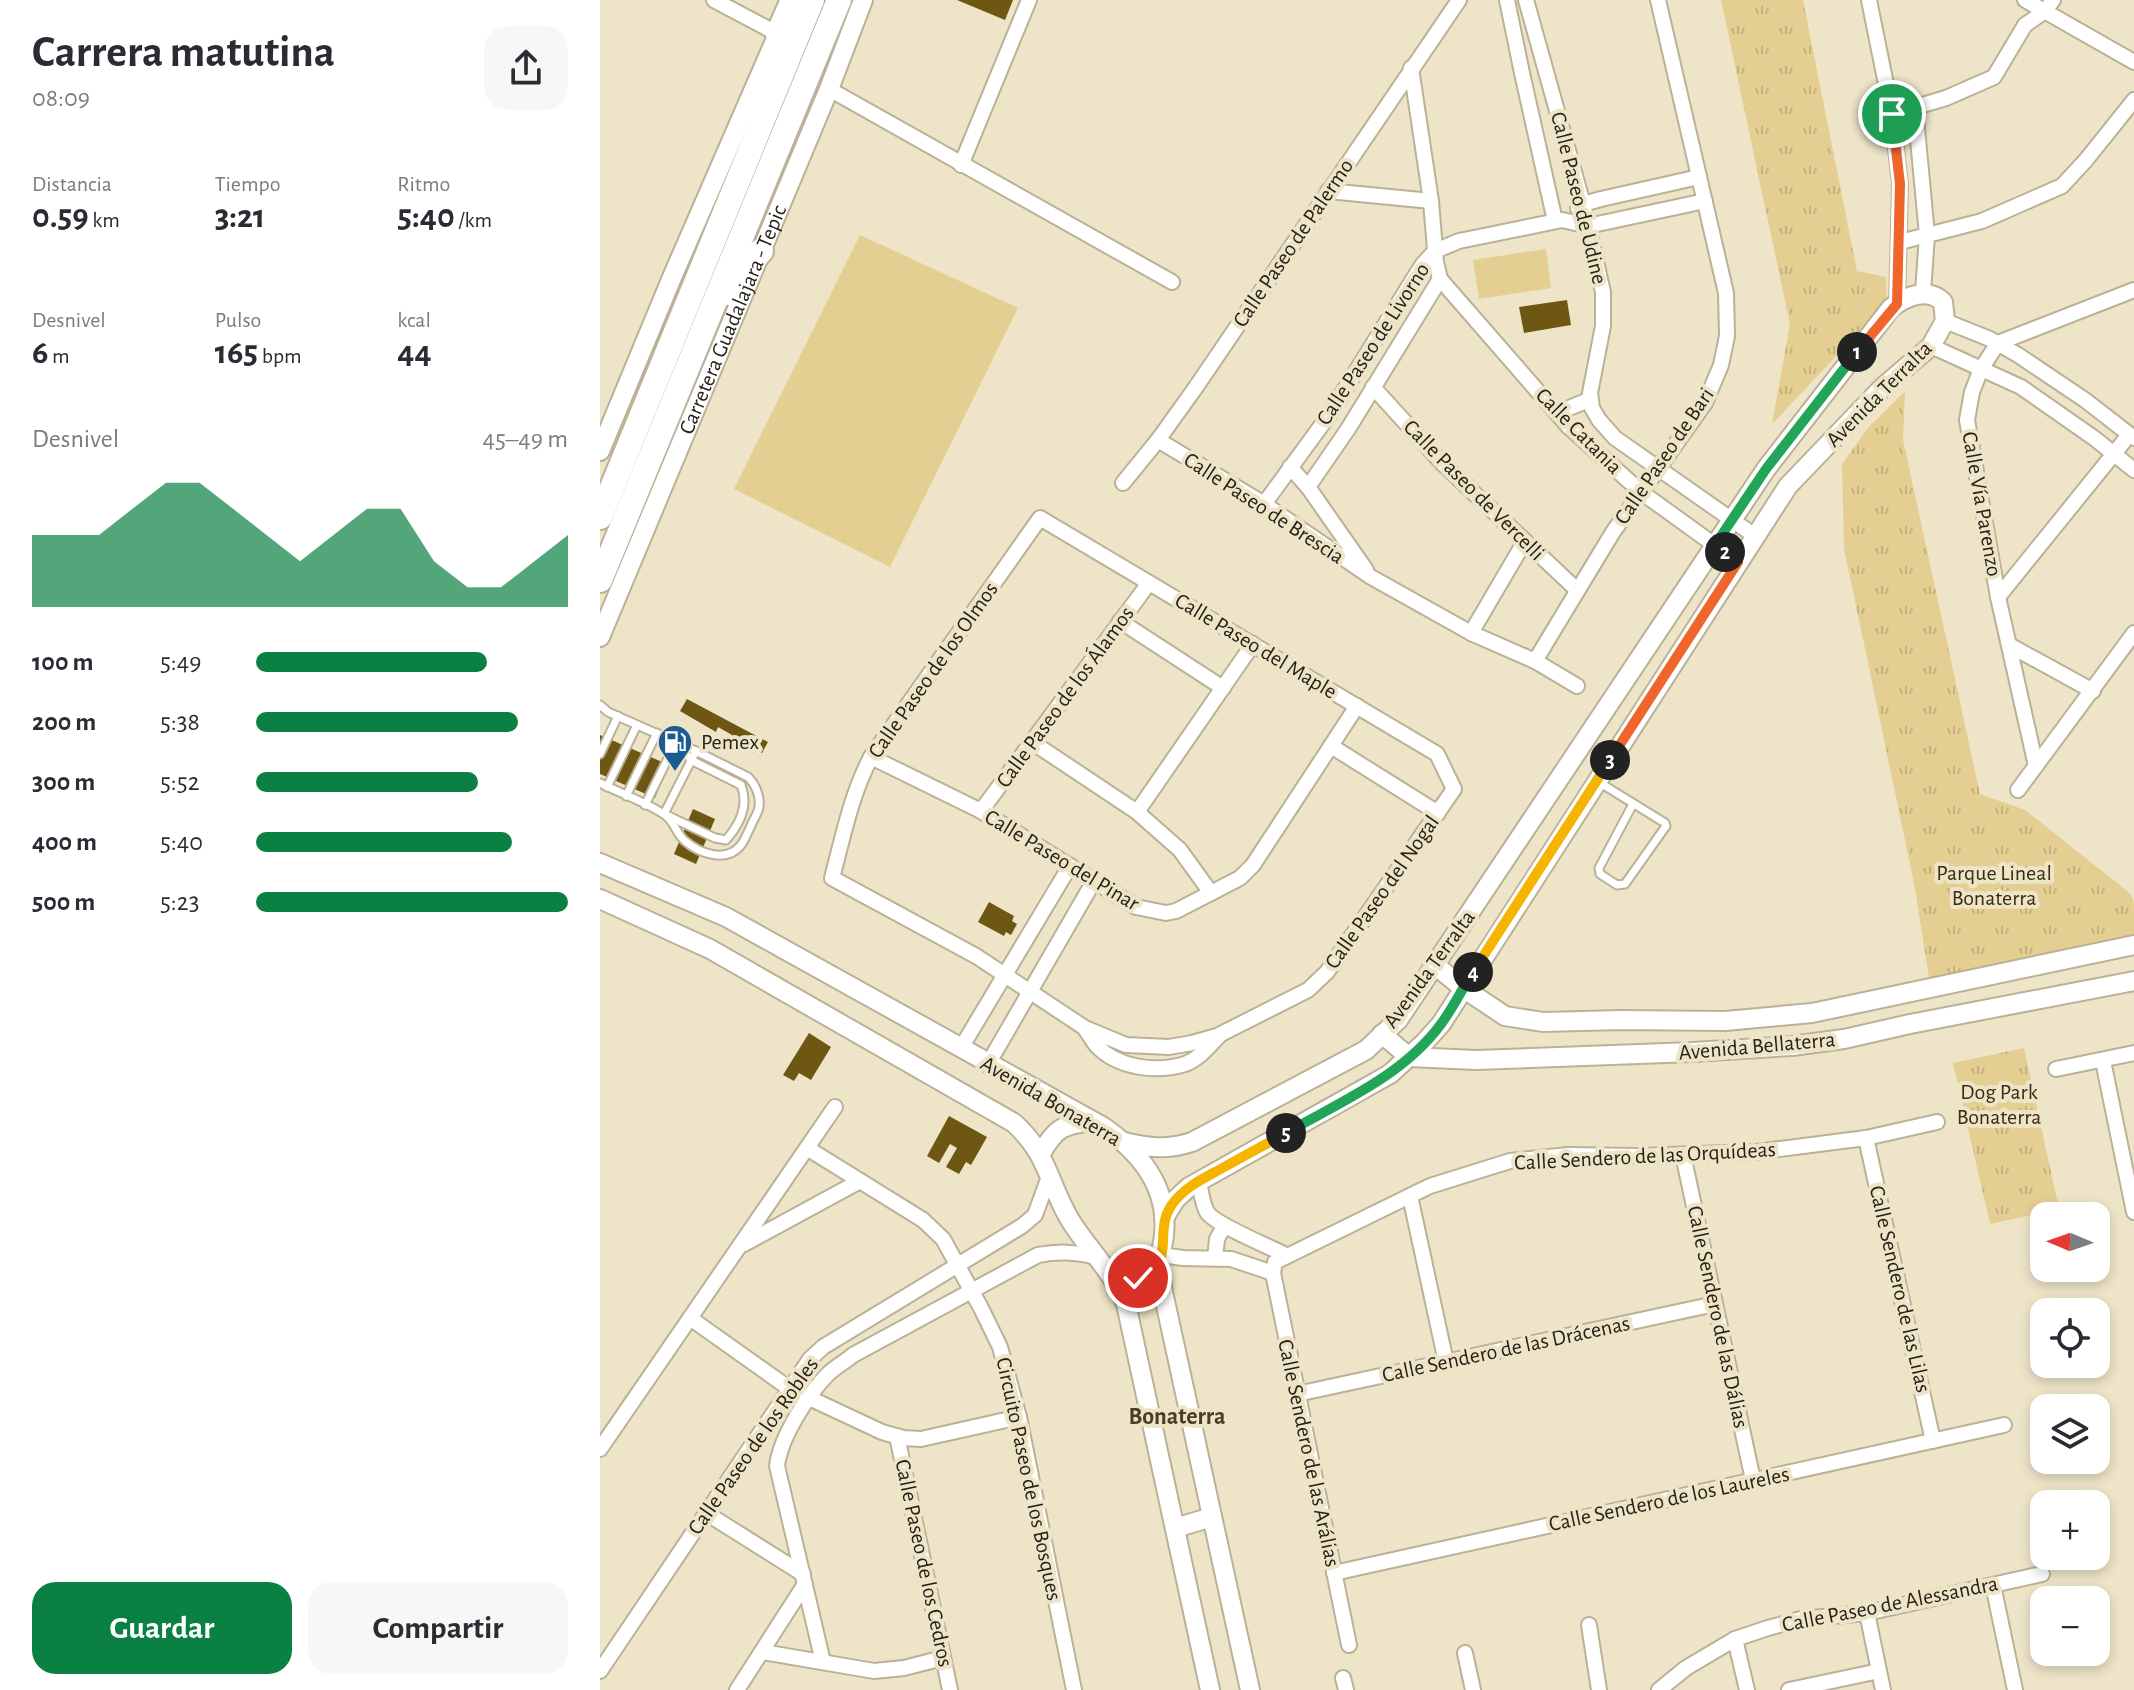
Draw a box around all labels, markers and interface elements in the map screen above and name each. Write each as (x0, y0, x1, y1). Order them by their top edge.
button: share (484, 26, 568, 110)
text: Carrera matutina (32, 31, 335, 75)
pin (1858, 80, 1926, 148)
text: 08:09 (32, 85, 90, 111)
icon: arrive (1870, 92, 1914, 136)
street label: Calle Paseo de Udine (1547, 110, 1611, 286)
street label: Calle Paseo de Palermo (1229, 155, 1357, 331)
text: Distancia (32, 173, 112, 195)
text: Tiempo (215, 173, 281, 195)
text: Ritmo (397, 173, 450, 195)
text: 0.59 (32, 200, 89, 234)
text: 3:21 (215, 200, 265, 234)
text: 5:40 (397, 200, 455, 234)
street label: Carretera Guadalajara - Tepic (675, 201, 790, 437)
text: km (89, 209, 120, 231)
text: /km (455, 209, 492, 231)
street label: Calle Paseo de Livorno (1312, 259, 1434, 429)
text: Desnivel (32, 309, 106, 331)
text: Pulso (215, 309, 261, 331)
text: kcal (397, 309, 431, 331)
pin: 1 (1837, 332, 1877, 372)
text: 6 (32, 336, 48, 370)
text: 165 (215, 336, 258, 370)
text: 44 (397, 336, 432, 370)
street label: Avenida Terralta (1822, 337, 1936, 451)
text: 1 (1853, 341, 1861, 363)
text: m (48, 345, 70, 367)
text: bpm (258, 345, 302, 367)
street label: Calle Catania (1532, 384, 1626, 478)
street label: Calle Paseo de Bari (1610, 384, 1718, 528)
street label: Calle Paseo de Vercelli (1400, 416, 1548, 564)
text: Desnivel (32, 426, 119, 452)
text: 45–49 m (482, 426, 568, 452)
street label: Calle Vía Parenzo (1958, 430, 2006, 578)
street label: Calle Paseo de Brescia (1180, 448, 1348, 568)
pin: 2 (1705, 532, 1745, 572)
text: 2 (1720, 541, 1730, 563)
street label: Calle Paseo de los Olmos (864, 578, 1002, 762)
street label: Calle Paseo del Maple (1171, 589, 1341, 703)
street label: Calle Paseo de los Álamos (991, 602, 1138, 792)
text: 100 m (32, 649, 93, 675)
text: 5:49 (160, 649, 202, 675)
text: 200 m (32, 709, 96, 735)
text: 5:38 (160, 709, 200, 735)
fuel station icon: Pemex (656, 723, 694, 773)
place label: Pemex (701, 731, 759, 753)
pin: 3 (1590, 740, 1630, 780)
text: 3 (1605, 749, 1615, 771)
text: 300 m (32, 769, 95, 795)
text: 5:52 (160, 769, 200, 795)
street label: Calle Paseo del Pinar (981, 805, 1143, 915)
street label: Calle Paseo del Nogal (1321, 811, 1443, 973)
text: 400 m (32, 829, 97, 855)
text: 5:40 (160, 829, 203, 855)
park label: Parque Lineal Bonaterra (1936, 862, 2052, 909)
text: 500 m (32, 889, 95, 915)
text: 5:23 (160, 889, 199, 915)
street label: Avenida Terralta (1379, 906, 1479, 1032)
pin: 4 (1453, 952, 1493, 992)
text: 4 (1467, 961, 1479, 983)
street label: Avenida Bellaterra (1678, 1028, 1836, 1064)
street label: Avenida Bonaterra (977, 1052, 1125, 1150)
park label: Dog Park Bonaterra (1957, 1081, 2041, 1128)
pin: 5 (1266, 1113, 1306, 1153)
text: 5 (1281, 1122, 1291, 1144)
street label: Calle Sendero de las Orquídeas (1514, 1138, 1776, 1174)
street label: Calle Sendero de las Lilas (1865, 1183, 1935, 1395)
north arrow (2030, 1202, 2110, 1282)
map controls (2030, 1202, 2110, 1666)
street label: Calle Sendero de las Dálias (1684, 1204, 1752, 1430)
pin (1104, 1244, 1172, 1312)
icon: check (1116, 1256, 1160, 1300)
button: locate (2030, 1298, 2110, 1378)
street label: Calle Sendero de las Drácenas (1380, 1312, 1632, 1386)
street label: Calle Sendero de las Arálias (1274, 1337, 1344, 1569)
street label: Calle Paseo de los Robles (684, 1354, 822, 1538)
street label: Circuito Paseo de los Bosques (992, 1355, 1066, 1603)
button: layers (2030, 1394, 2110, 1474)
district label: Bonaterra (1129, 1405, 1225, 1429)
street label: Calle Paseo de los Cedros (891, 1457, 957, 1669)
street label: Calle Sendero de los Laureles (1547, 1463, 1791, 1535)
button: + (2030, 1490, 2110, 1570)
street label: Calle Paseo de Alessandra (1780, 1572, 2000, 1636)
button: Guardar (32, 1582, 292, 1674)
button: Compartir (308, 1582, 568, 1674)
button: − (2030, 1586, 2110, 1666)

